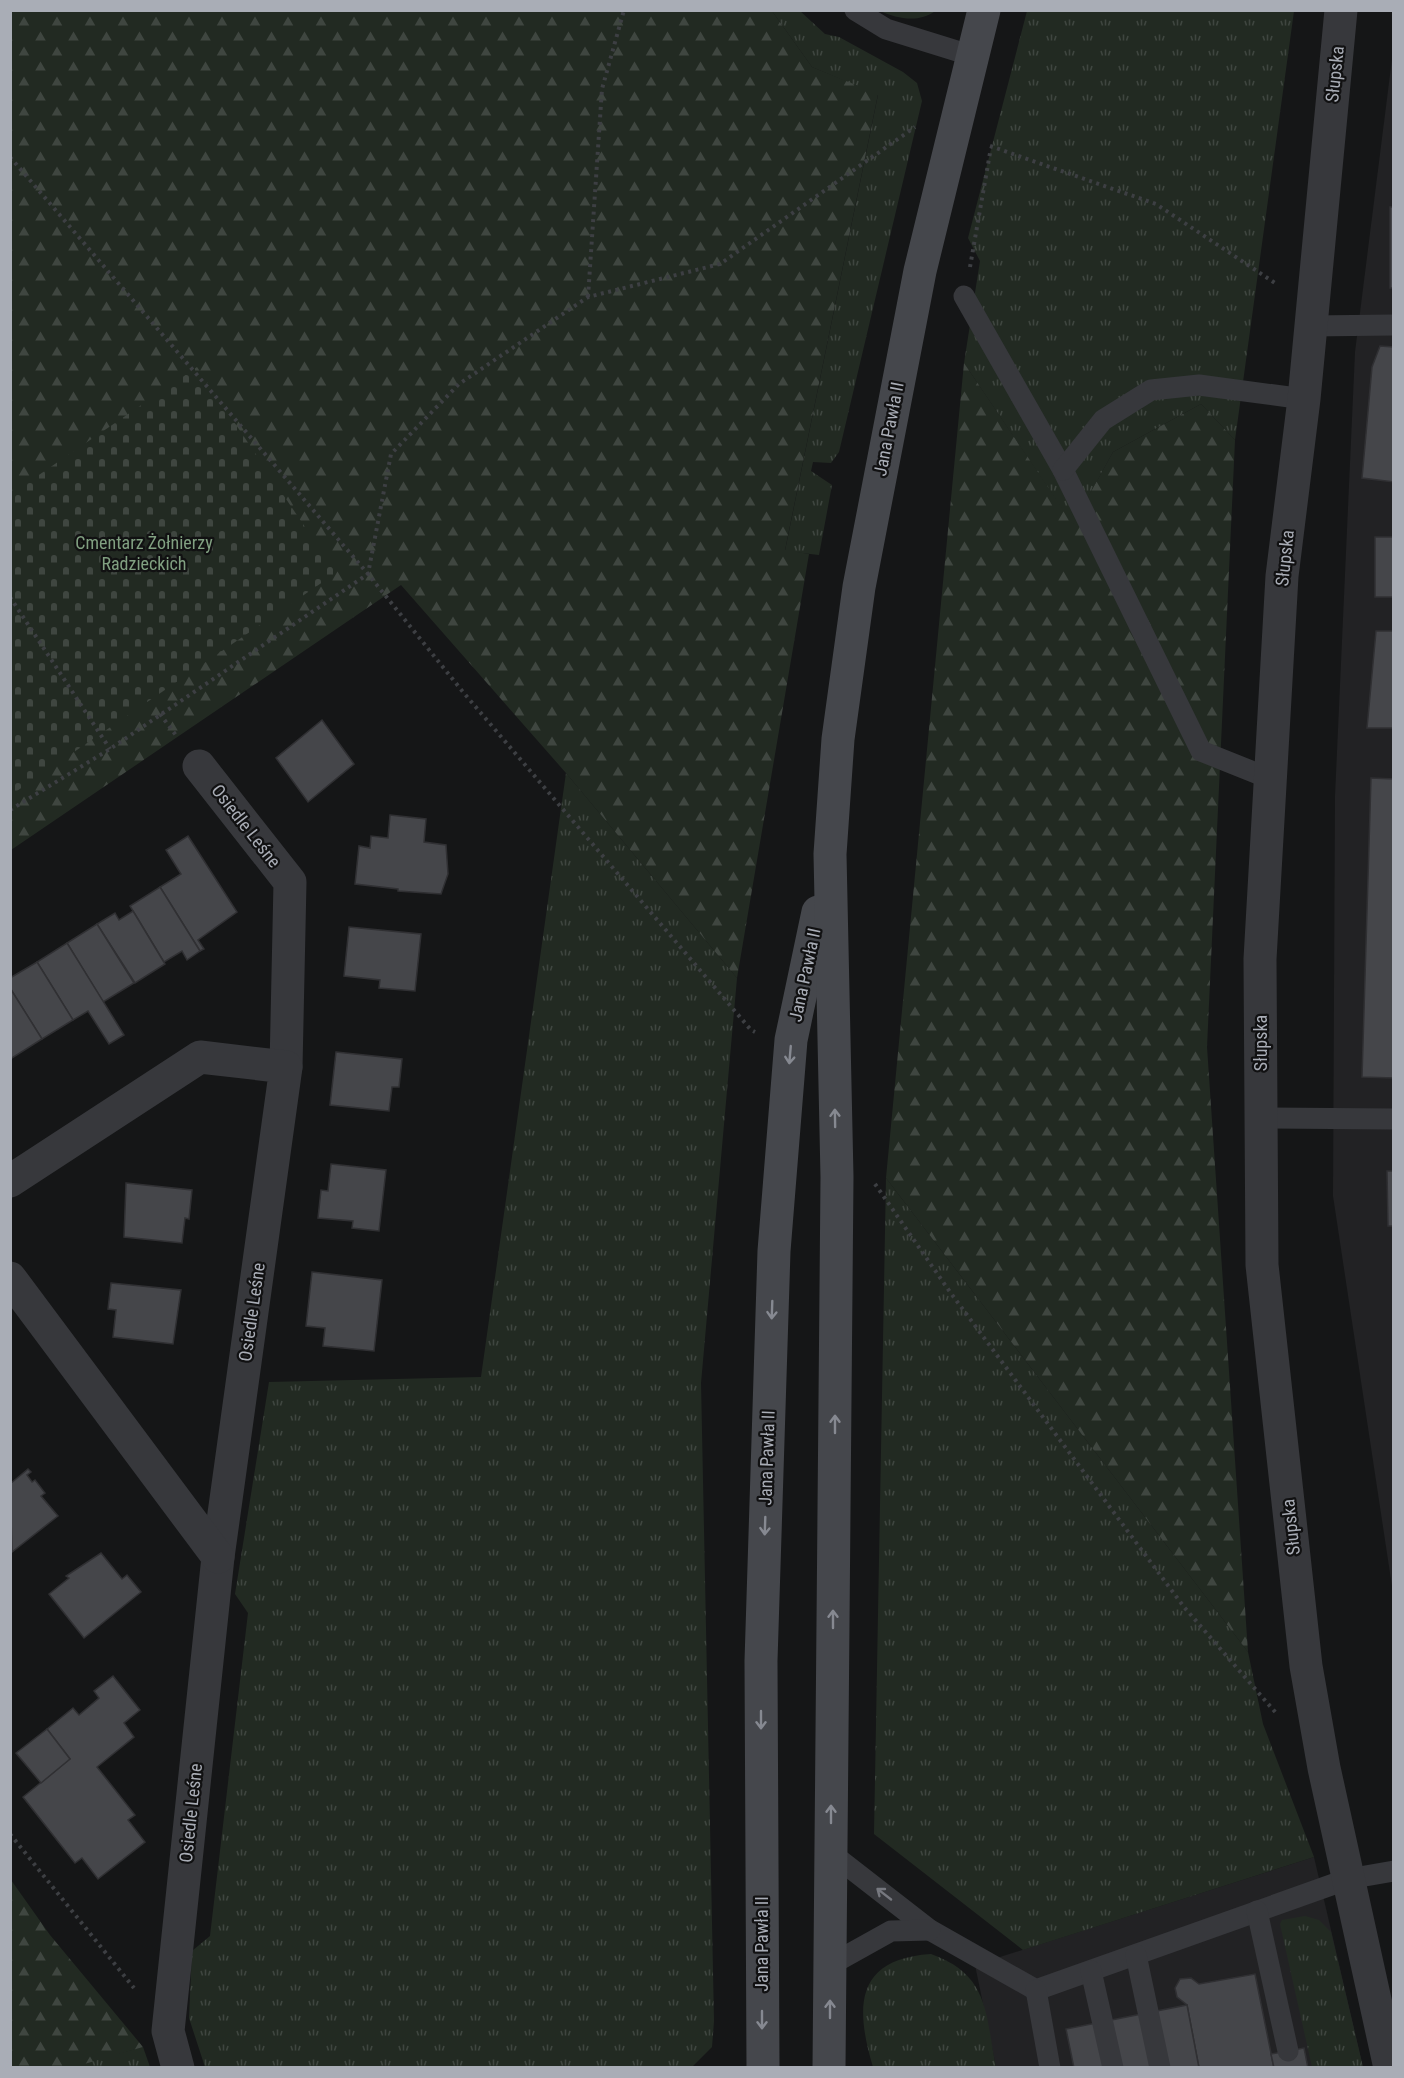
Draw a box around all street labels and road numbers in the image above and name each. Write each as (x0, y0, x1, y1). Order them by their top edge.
street label: Słupska (1321, 45, 1348, 103)
street label: Jana Pawła II (869, 380, 908, 478)
street label: Słupska (1271, 529, 1298, 587)
street label: Osiedle Leśne (207, 780, 285, 871)
street label: Jana Pawła II (784, 926, 825, 1024)
street label: Słupska (1250, 1015, 1271, 1071)
street label: Osiedle Leśne (234, 1261, 269, 1363)
street label: Jana Pawła II (754, 1410, 779, 1506)
street label: Słupska (1277, 1498, 1304, 1556)
street label: Osiedle Leśne (175, 1762, 206, 1864)
street label: Jana Pawła II (751, 1896, 772, 1992)

